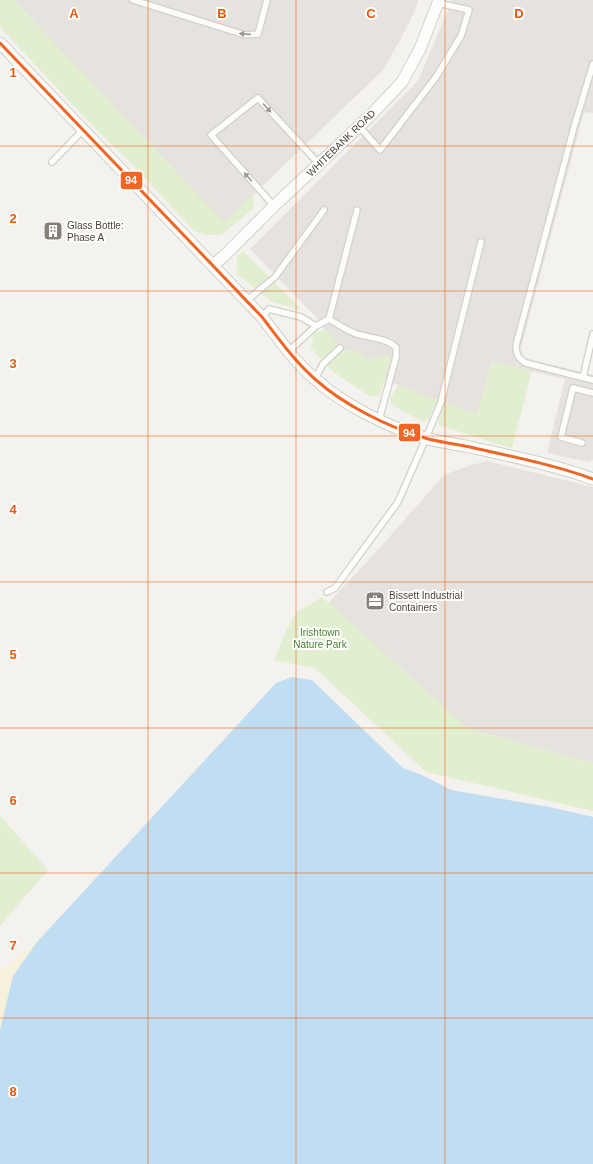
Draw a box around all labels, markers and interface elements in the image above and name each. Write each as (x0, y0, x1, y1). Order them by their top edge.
text: A (69, 6, 79, 21)
text: B (217, 6, 227, 21)
text: C (366, 6, 376, 21)
text: D (514, 6, 524, 21)
one-way arrow (239, 30, 252, 37)
text: 1 (9, 65, 17, 80)
one-way arrow (262, 103, 272, 113)
street label: WHITEBANK ROAD (304, 107, 378, 179)
line badge: 94 (120, 171, 143, 190)
one-way arrow (244, 173, 253, 182)
text: 94 (125, 174, 138, 186)
text: 2 (9, 211, 17, 226)
building icon: Glass Bottle: Phase A (42, 220, 64, 242)
place label: Glass Bottle: Phase A (67, 220, 124, 243)
text: 3 (9, 356, 17, 371)
line badge: 94 (398, 423, 421, 442)
text: 94 (403, 427, 416, 439)
text: 4 (9, 502, 17, 517)
office icon: Bissett Industrial Containers (364, 590, 386, 612)
place label: Bissett Industrial Containers (389, 590, 462, 613)
park label: Irishtown Nature Park (293, 627, 348, 650)
text: 5 (9, 647, 17, 662)
text: 6 (9, 793, 17, 808)
text: 7 (9, 938, 17, 953)
text: 8 (9, 1084, 17, 1099)

